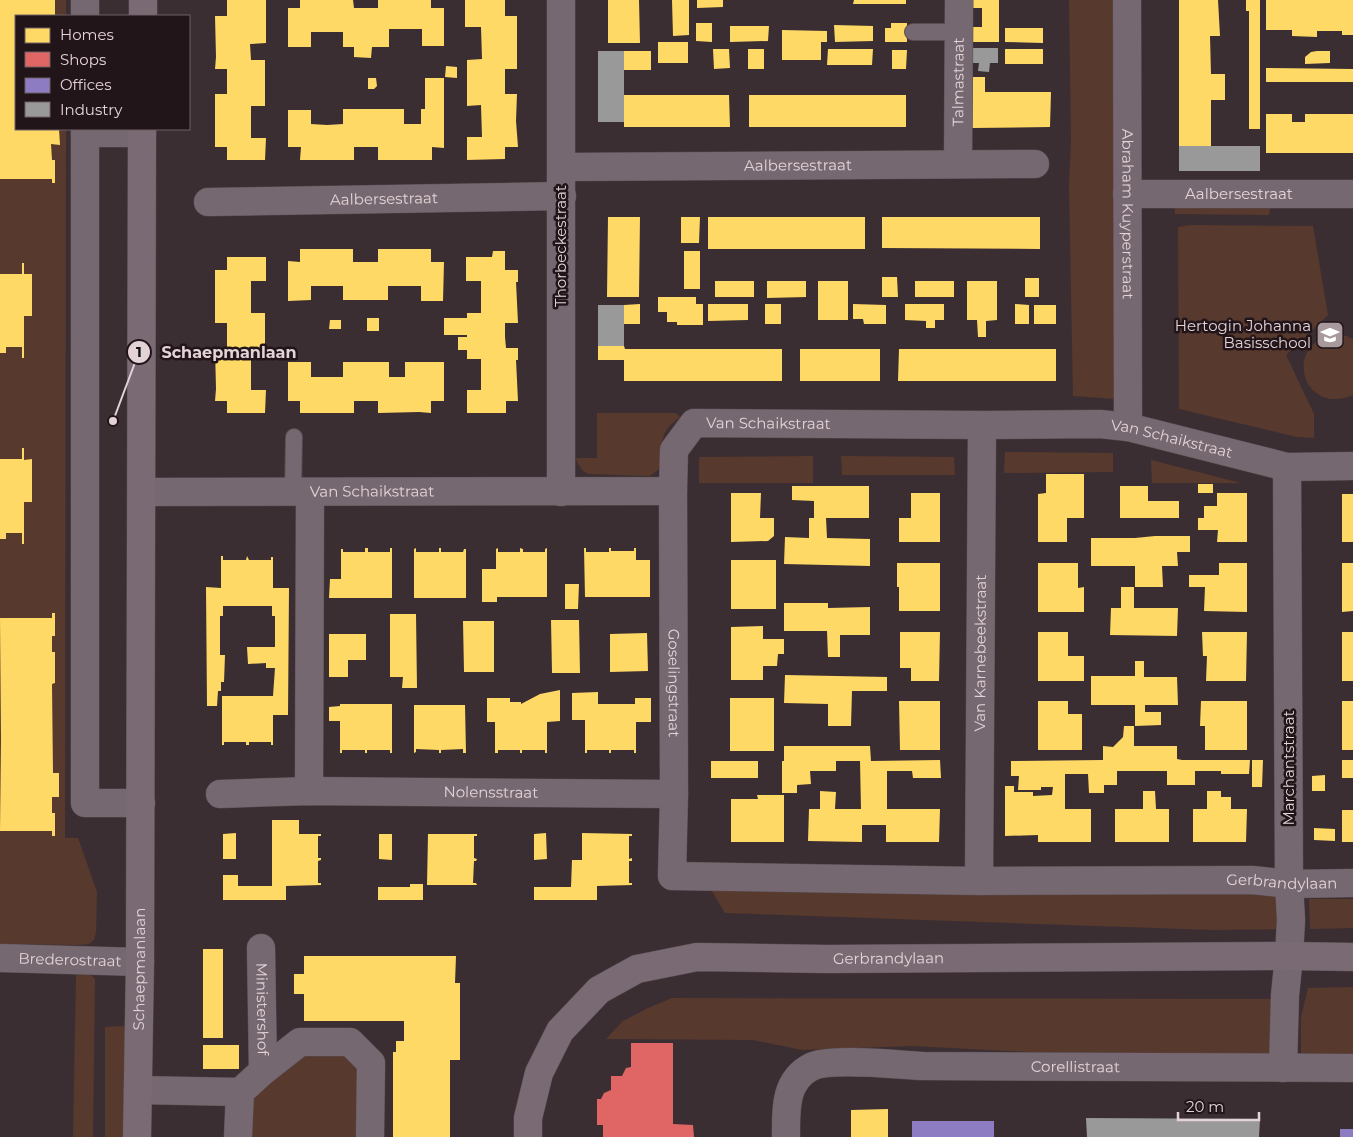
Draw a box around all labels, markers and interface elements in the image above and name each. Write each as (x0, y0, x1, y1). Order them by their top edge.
legend (15, 15, 190, 130)
text: Homes (60, 25, 114, 44)
street label: Talmastraat (948, 38, 968, 126)
text: Shops (60, 50, 106, 69)
text: Offices (60, 75, 112, 94)
text: Industry (60, 100, 123, 119)
street label: Abraham Kuyperstraat (1118, 129, 1138, 299)
street label: Aalbersestraat (744, 155, 852, 175)
street label: Aalbersestraat (1185, 184, 1293, 203)
street label: Thorbeckestraat (551, 185, 570, 307)
street label: Aalbersestraat (330, 188, 438, 209)
place label: Hertogin Johanna Basisschool (1175, 316, 1311, 352)
school or university icon: Hertogin Johanna Basisschool (1315, 320, 1345, 350)
callout: Schaepmanlaan (126, 337, 306, 368)
text: 1 (136, 342, 142, 361)
text: Schaepmanlaan (161, 343, 297, 362)
street label: Van Schaikstraat (706, 413, 831, 433)
street label: Van Schaikstraat (1110, 415, 1235, 462)
street label: Van Schaikstraat (310, 481, 434, 501)
street label: Van Karnebeekstraat (970, 575, 990, 731)
street label: Goselingstraat (664, 629, 684, 737)
street label: Marchantstraat (1279, 710, 1298, 826)
street label: Nolensstraat (443, 782, 538, 802)
street label: Gerbrandylaan (1226, 870, 1338, 893)
street label: Schaepmanlaan (129, 908, 149, 1030)
street label: Gerbrandylaan (833, 948, 944, 968)
street label: Brederostraat (18, 949, 122, 970)
street label: Ministershof (252, 962, 273, 1056)
street label: Corellistraat (1031, 1057, 1120, 1076)
scale bar (1178, 1090, 1259, 1122)
text: 20 m (1186, 1097, 1224, 1116)

